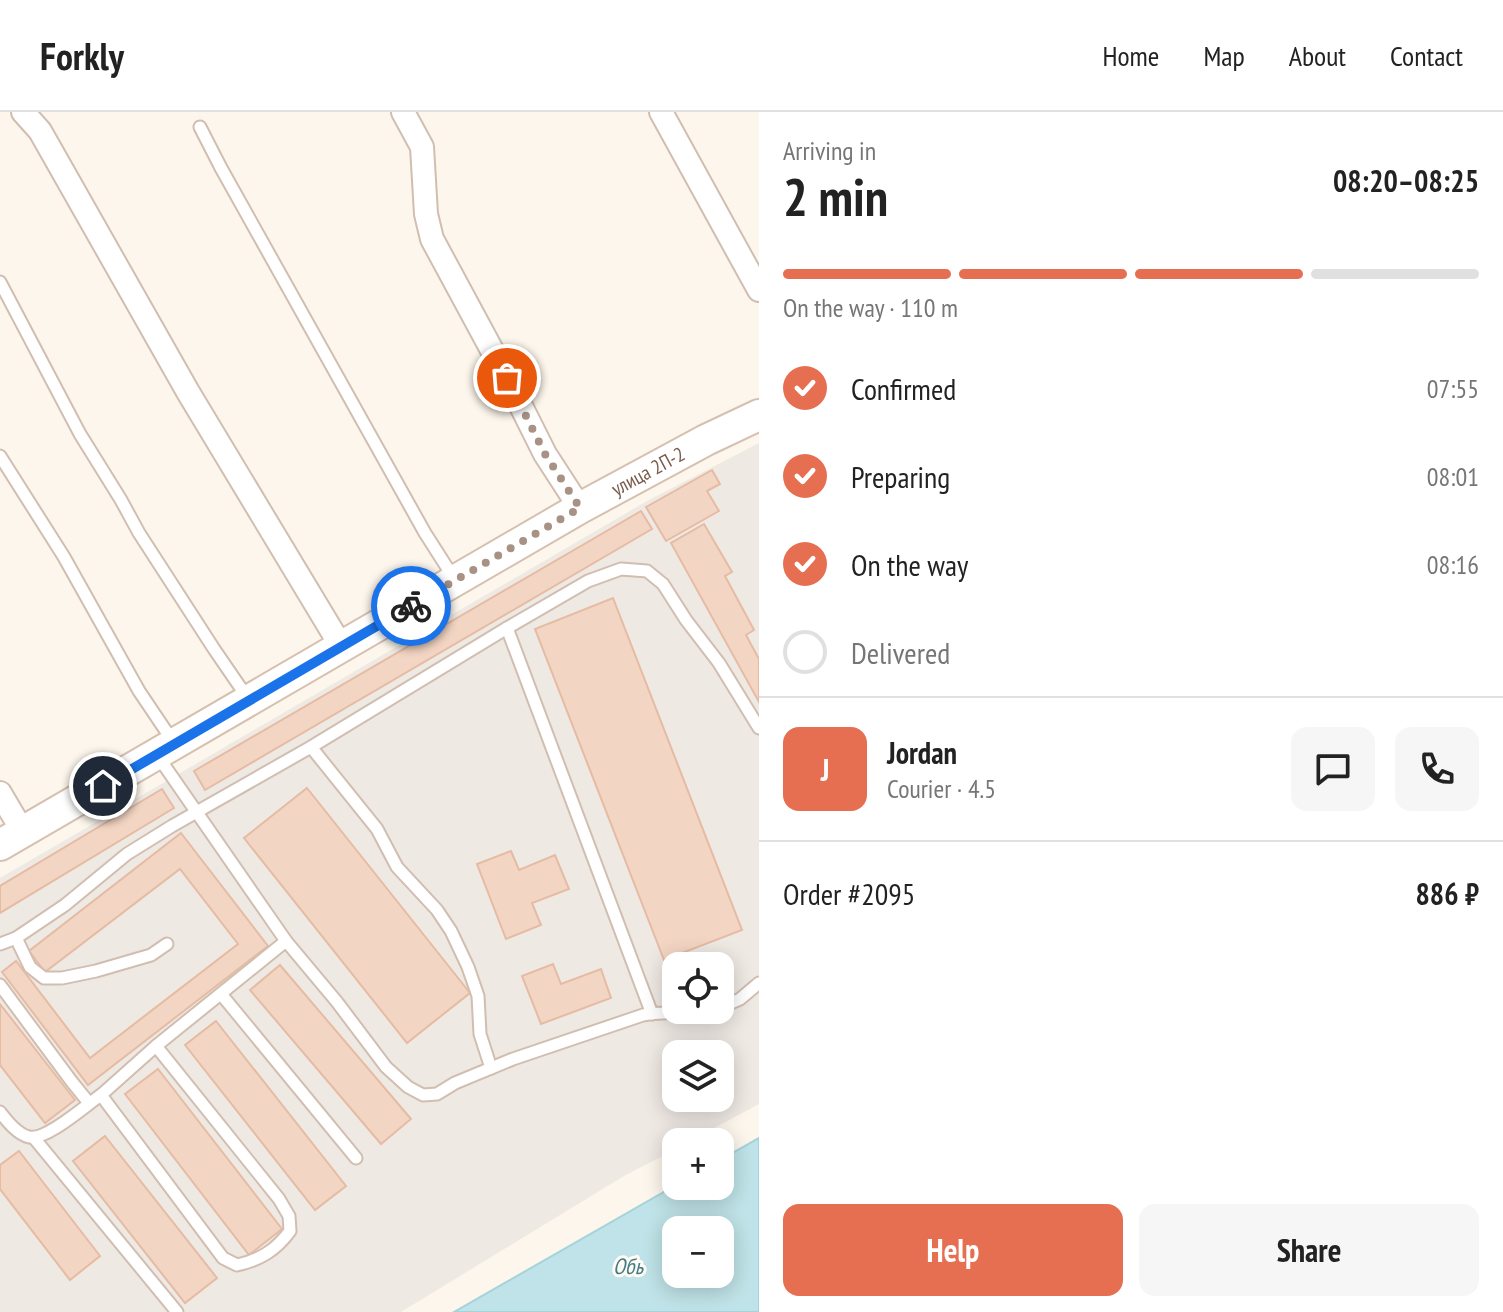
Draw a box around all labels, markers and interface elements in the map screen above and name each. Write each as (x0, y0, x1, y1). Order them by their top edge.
text: Forkly (40, 31, 124, 80)
text: Home (1103, 37, 1159, 74)
text: Map (1203, 37, 1245, 74)
text: About (1289, 37, 1346, 74)
text: Contact (1390, 37, 1463, 74)
text: Arriving in (783, 134, 876, 167)
text: 08:20–08:25 (1333, 161, 1479, 200)
text: 2 min (783, 163, 888, 230)
text: On the way · 110 m (783, 291, 958, 324)
pin (473, 344, 541, 412)
icon: bag (485, 356, 529, 400)
icon: check (783, 366, 827, 410)
text: Confirmed (851, 369, 956, 408)
text: 07:55 (1427, 372, 1479, 405)
street label: улица 2П-2 (607, 441, 689, 502)
icon: check (783, 454, 827, 498)
text: Preparing (851, 457, 950, 496)
text: 08:01 (1427, 460, 1479, 493)
icon: check (783, 542, 827, 586)
text: On the way (851, 545, 968, 584)
text: 08:16 (1427, 548, 1479, 581)
courier (371, 566, 451, 646)
icon: bike (389, 584, 433, 628)
text: Delivered (851, 633, 950, 672)
button: chat (1291, 727, 1375, 811)
button: phone (1395, 727, 1479, 811)
text: Jordan (887, 733, 957, 772)
text: J (821, 750, 829, 789)
pin (69, 752, 137, 820)
icon: home (81, 764, 125, 808)
text: Courier · 4.5 (887, 772, 996, 805)
text: Order #2095 (783, 874, 915, 913)
text: 886 ₽ (1415, 874, 1479, 913)
map controls (662, 952, 734, 1288)
button: locate (662, 952, 734, 1024)
button: layers (662, 1040, 734, 1112)
button: + (662, 1128, 734, 1200)
button: Help (783, 1204, 1123, 1296)
button: Share (1139, 1204, 1479, 1296)
button: − (662, 1216, 734, 1288)
water label: Обь (613, 1252, 644, 1280)

